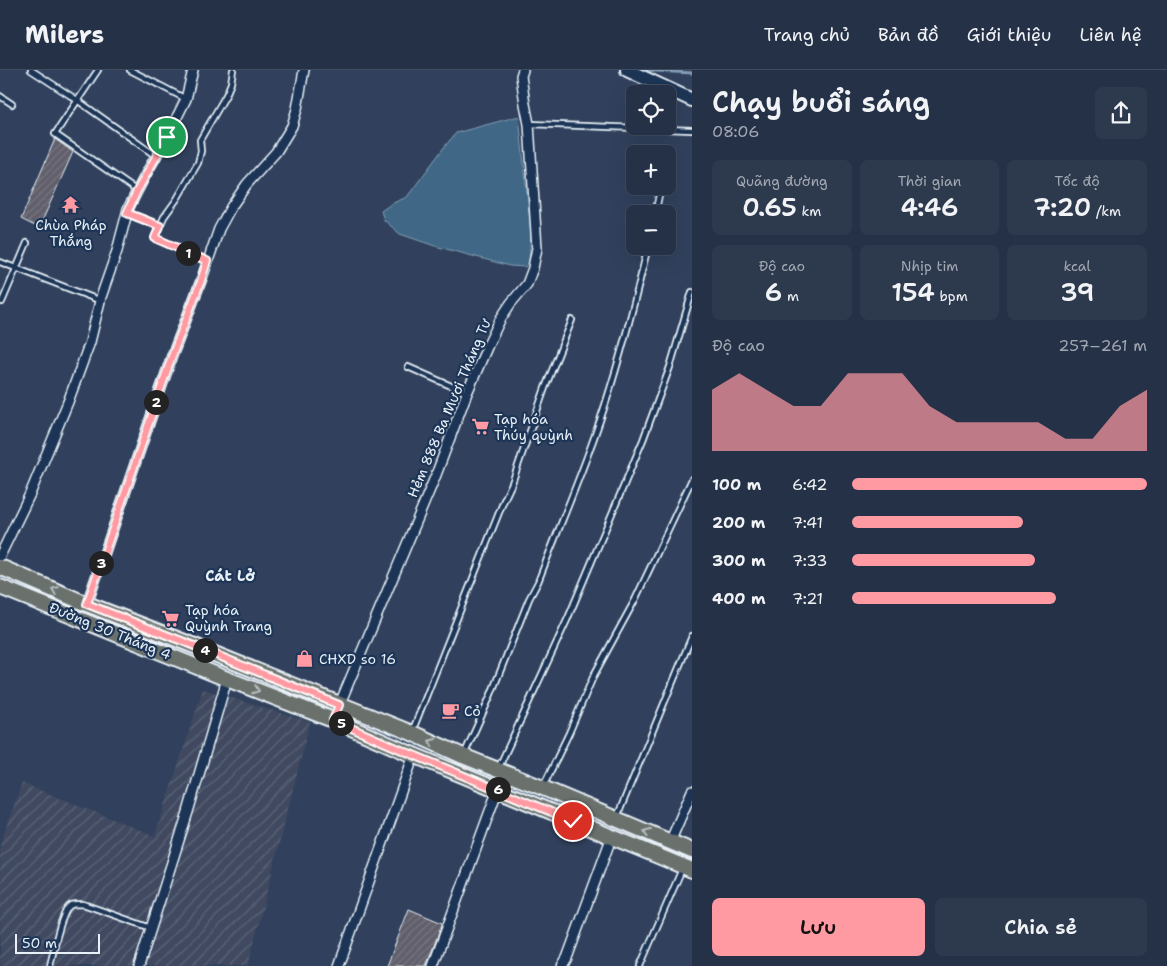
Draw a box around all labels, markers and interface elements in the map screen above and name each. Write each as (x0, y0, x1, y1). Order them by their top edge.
text: Milers (25, 19, 104, 51)
text: Trang chủ (764, 23, 850, 47)
text: Bản đồ (878, 23, 939, 47)
text: Giới thiệu (967, 23, 1051, 47)
text: Liên hệ (1079, 23, 1142, 47)
text: Chạy buổi sáng (712, 83, 930, 121)
map controls (626, 85, 676, 255)
button: locate (626, 85, 676, 135)
button: share (1095, 87, 1147, 139)
pin (146, 116, 188, 158)
text: 08:06 (712, 121, 759, 142)
icon: arrive (153, 123, 181, 151)
button: + (626, 145, 676, 195)
text: Quãng đường (736, 172, 828, 190)
text: Thời gian (898, 172, 961, 190)
text: Tốc độ (1055, 172, 1100, 190)
text: 0.65 (742, 190, 797, 224)
text: 4:46 (900, 190, 959, 224)
text: 7:20 (1033, 190, 1091, 224)
temple icon: Chùa Pháp Thắng (61, 195, 81, 215)
text: km (797, 202, 821, 220)
text: /km (1091, 202, 1121, 220)
button: − (626, 205, 676, 255)
place label: Chùa Pháp Thắng (35, 216, 107, 250)
pin: 1 (176, 240, 200, 266)
text: 1 (185, 244, 192, 262)
text: Độ cao (759, 257, 805, 275)
text: Nhịp tim (901, 257, 958, 275)
text: kcal (1064, 257, 1091, 275)
text: 6 (765, 275, 782, 309)
text: 154 (891, 275, 935, 309)
text: 39 (1060, 275, 1094, 309)
text: m (782, 287, 799, 305)
text: bpm (935, 287, 968, 305)
street label: Hẻm 888 Ba Mươi Tháng Tư (403, 316, 495, 500)
text: Độ cao (712, 335, 765, 356)
text: 257–261 m (1058, 335, 1147, 356)
pin: 2 (144, 390, 168, 414)
text: 2 (152, 393, 161, 411)
place label: Tạp hóa Thúy quỳnh (494, 410, 573, 444)
supermarket icon: Tạp hóa Thúy quỳnh (470, 417, 490, 437)
text: 100 m (712, 474, 761, 495)
text: 6:42 (792, 474, 827, 495)
text: 200 m (712, 512, 765, 533)
text: 7:41 (792, 512, 823, 533)
pin: 3 (88, 550, 114, 576)
text: 300 m (712, 550, 766, 571)
text: 7:33 (792, 550, 828, 571)
text: 3 (97, 554, 106, 572)
district label: Cát Lở (205, 566, 255, 586)
one-way arrow (51, 586, 59, 596)
text: 400 m (712, 588, 766, 609)
text: 7:21 (792, 588, 823, 609)
street label: Đường 30 Tháng 4 (46, 598, 174, 664)
place label: Tạp hóa Quỳnh Trang (185, 601, 272, 635)
supermarket icon: Tạp hóa Quỳnh Trang (161, 608, 181, 628)
pin: 4 (192, 638, 218, 662)
text: 4 (201, 641, 210, 659)
shop icon: CHXD so 16 (295, 649, 315, 669)
place label: CHXD so 16 (319, 650, 396, 668)
one-way arrow (251, 684, 260, 694)
cafe icon: Cỏ (440, 701, 460, 721)
place label: Cỏ (464, 702, 481, 720)
pin: 5 (328, 710, 354, 736)
text: 5 (337, 714, 346, 732)
one-way arrow (428, 738, 437, 749)
pin: 6 (486, 776, 510, 802)
text: 6 (494, 780, 503, 798)
pin (552, 800, 594, 842)
icon: check (559, 807, 587, 835)
one-way arrow (643, 828, 652, 839)
button: Lưu (712, 898, 925, 956)
button: Chia sẻ (935, 898, 1147, 956)
scale bar (15, 931, 100, 954)
text: 50 m (22, 934, 57, 952)

